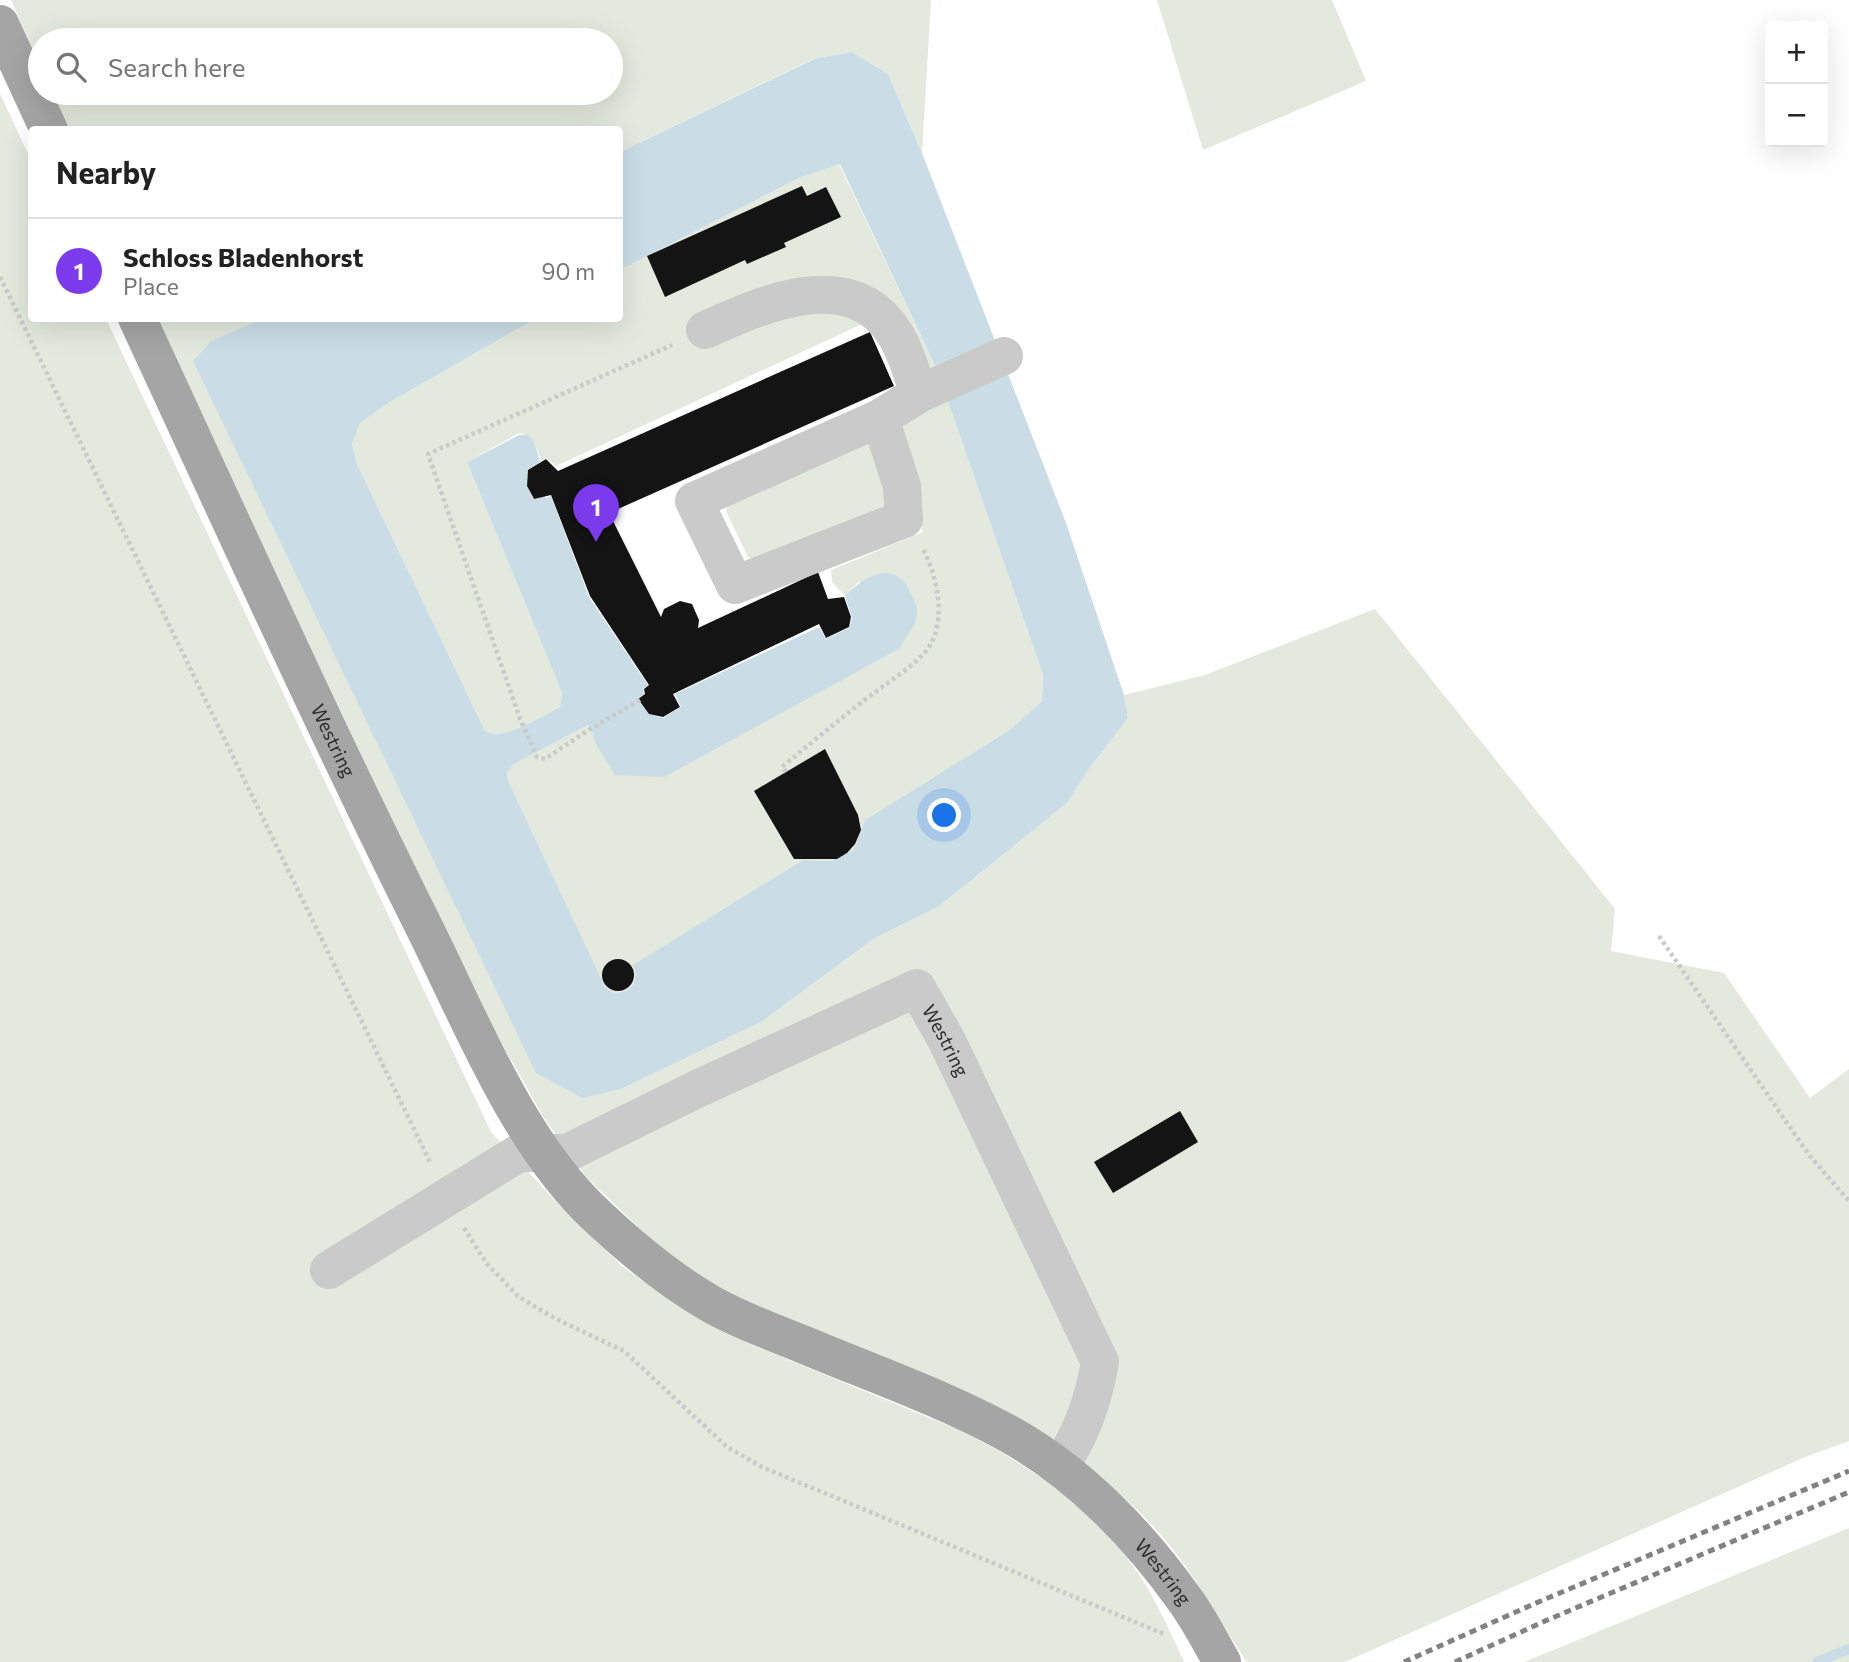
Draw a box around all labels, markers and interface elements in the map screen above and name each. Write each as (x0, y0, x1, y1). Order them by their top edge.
map controls (1765, 21, 1828, 147)
button: + (1765, 21, 1828, 84)
search box (28, 28, 623, 105)
icon: search (52, 48, 90, 86)
text: Search here (108, 51, 246, 82)
button: − (1765, 84, 1828, 147)
text: Nearby (56, 153, 156, 190)
text: Schloss Bladenhorst (123, 241, 364, 272)
text: 1 (74, 257, 84, 285)
text: 90 m (542, 257, 595, 285)
text: Place (123, 272, 179, 300)
pin: 1 (573, 484, 619, 542)
street label: Westring (307, 700, 361, 781)
your location (927, 798, 961, 832)
street label: Westring (918, 1000, 974, 1080)
street label: Westring (1130, 1534, 1197, 1609)

